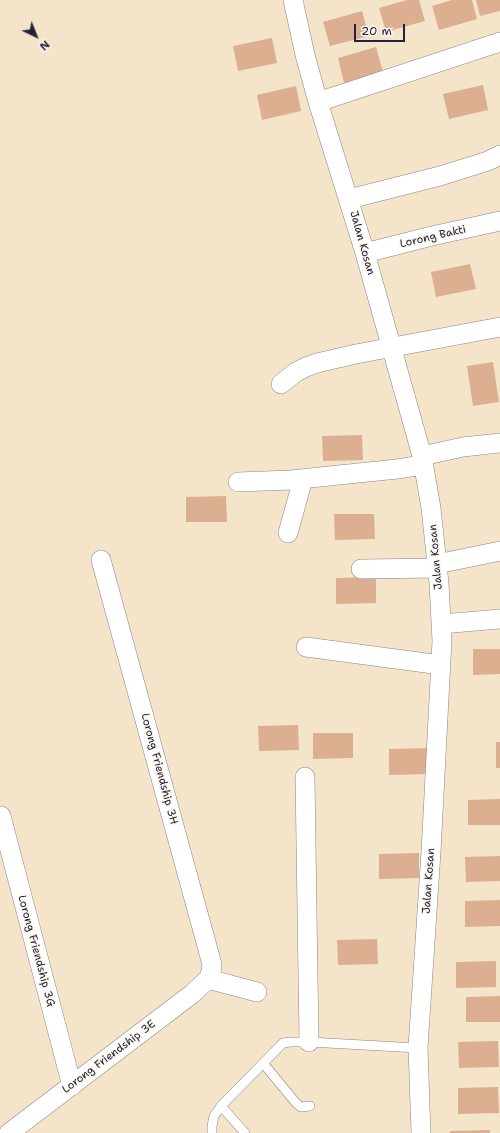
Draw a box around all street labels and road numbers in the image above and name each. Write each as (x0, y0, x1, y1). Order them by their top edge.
street label: Jalan Kosan (347, 210, 377, 276)
street label: Lorong Bakti (399, 223, 467, 251)
street label: Jalan Kosan (427, 524, 445, 590)
street label: Lorong Friendship 3H (138, 712, 180, 826)
street label: Jalan Kosan (420, 848, 438, 914)
street label: Lorong Friendship 3G (15, 894, 57, 1008)
street label: Lorong Friendship 3E (60, 1018, 158, 1096)

